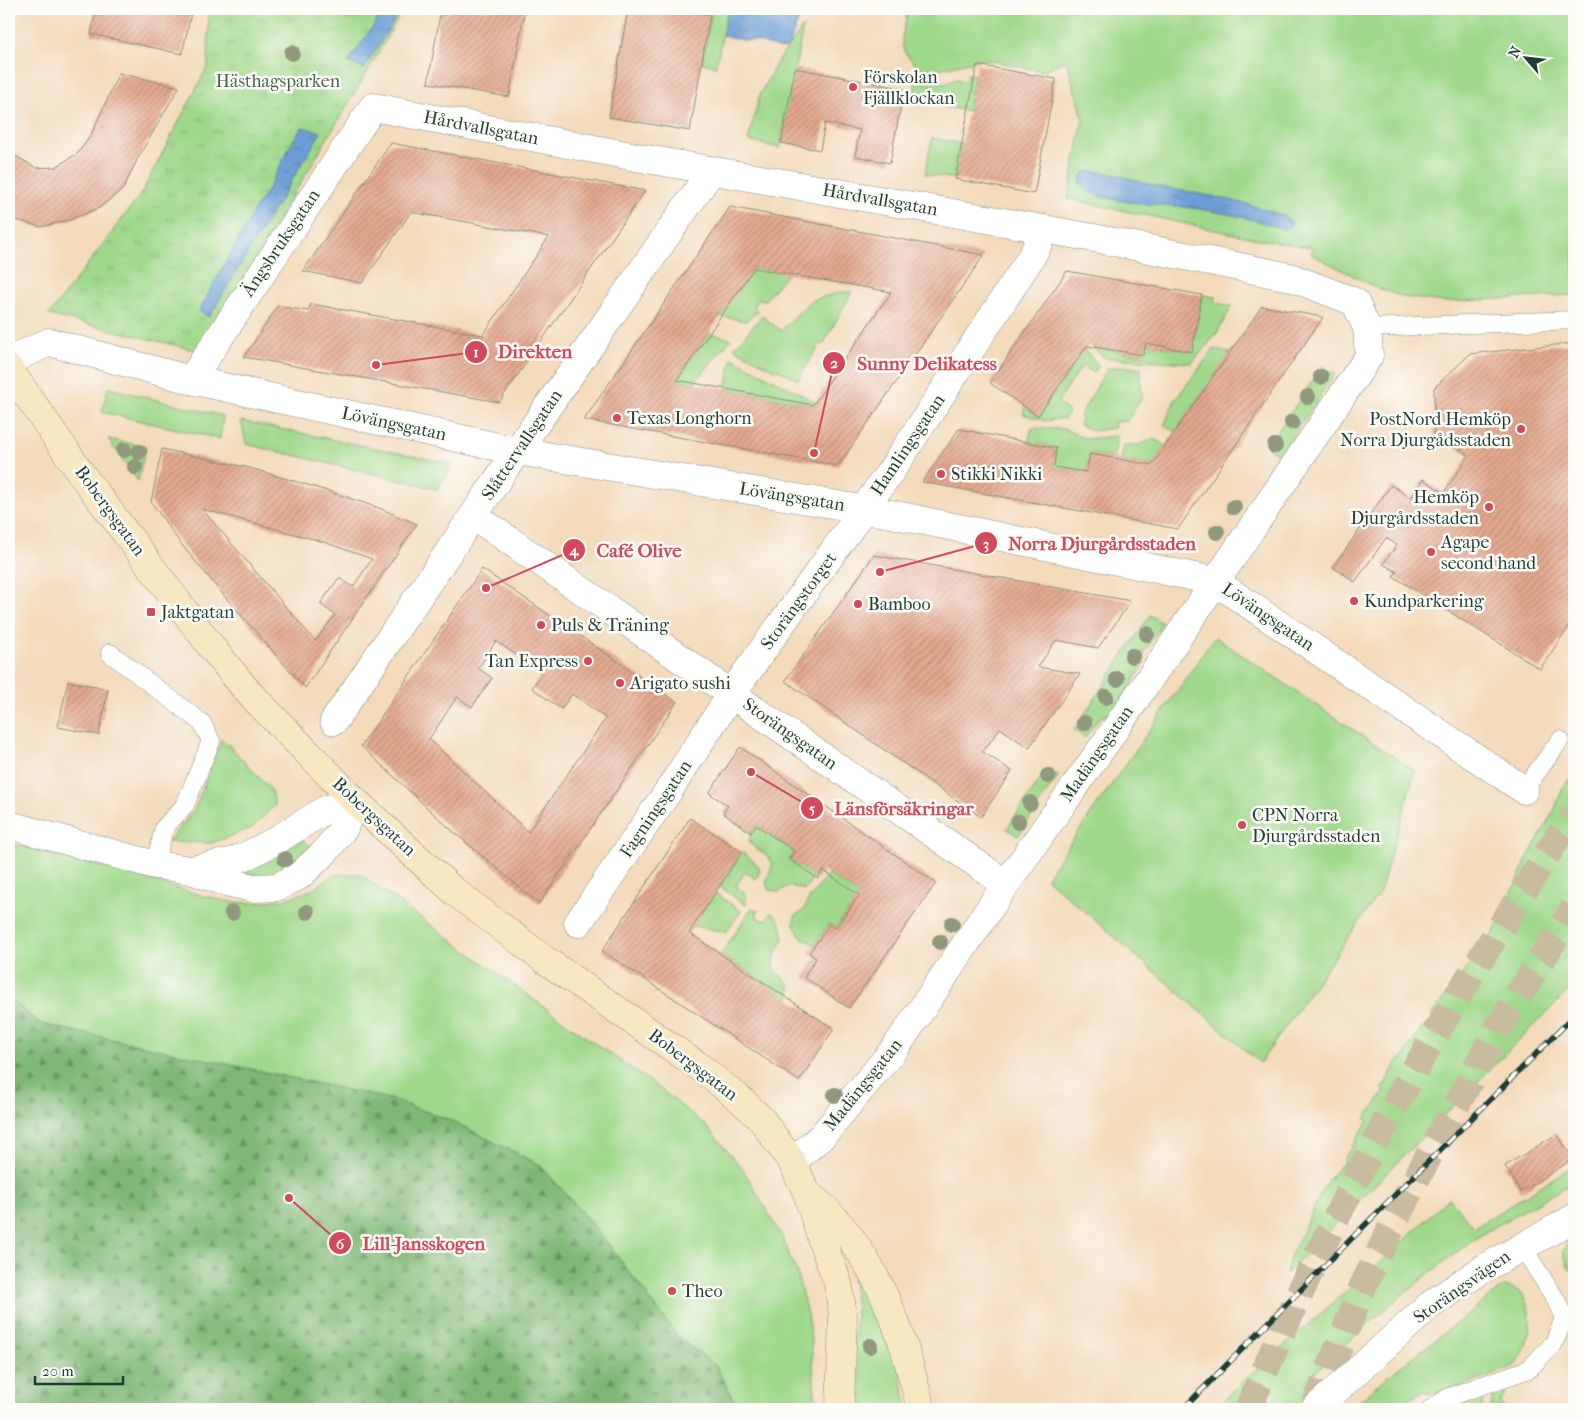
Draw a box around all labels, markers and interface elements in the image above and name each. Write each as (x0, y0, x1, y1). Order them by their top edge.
north arrow (1500, 32, 1550, 82)
text: N (1505, 43, 1525, 61)
place label: Förskolan Fjällklockan (863, 67, 955, 109)
park label: Hästhagsparken (216, 71, 341, 92)
marker: Förskolan Fjällklockan (847, 81, 859, 93)
street label: Hårdvallsgatan (422, 107, 541, 150)
street label: Hårdvallsgatan (821, 180, 940, 221)
street label: Ängsbruksgatan (236, 184, 325, 301)
callout: Direkten (463, 335, 582, 369)
text: Direkten (498, 341, 573, 363)
text: 1 (473, 343, 479, 361)
callout: Sunny Delikatess (822, 346, 1006, 380)
text: Sunny Delikatess (857, 353, 997, 375)
text: 2 (830, 354, 838, 372)
street label: Slåttervallsgatan (477, 385, 567, 504)
street label: Hamlingsgatan (866, 390, 950, 500)
street label: Lövängsgatan (340, 403, 449, 445)
place label: Texas Longhorn (627, 408, 752, 429)
place label: PostNord Hemköp Norra Djurgådsstaden (1340, 409, 1512, 451)
marker: Texas Longhorn (611, 412, 623, 424)
marker: PostNord Hemköp Norra Djurgådsstaden (1515, 423, 1527, 435)
street label: Bobergsgatan (70, 462, 150, 561)
place label: Stikki Nikki (951, 464, 1043, 485)
marker: Stikki Nikki (935, 468, 947, 480)
street label: Lövängsgatan (738, 478, 847, 516)
place label: Hemköp Djurgårdsstaden (1351, 487, 1480, 529)
marker: Hemköp Djurgårdsstaden (1483, 501, 1495, 513)
callout: Norra Djurgårdsstaden (973, 526, 1207, 560)
place label: Agape second hand (1440, 532, 1536, 574)
callout: Café Olive (562, 533, 692, 567)
text: Norra Djurgårdsstaden (1008, 533, 1197, 555)
text: 3 (983, 535, 989, 553)
text: Café Olive (596, 540, 682, 562)
text: 4 (569, 541, 580, 559)
marker: Agape second hand (1425, 546, 1437, 558)
street label: Storängstorget (757, 548, 842, 654)
street label: Lövängsgatan (1218, 578, 1319, 656)
place label: Kundparkering (1364, 591, 1484, 612)
place label: Bamboo (868, 594, 931, 615)
marker: Kundparkering (1348, 595, 1360, 607)
marker: Bamboo (852, 598, 864, 610)
place label: Jaktgatan (159, 602, 235, 623)
marker: Jaktgatan (145, 606, 157, 618)
place label: Puls & Träning (551, 615, 669, 636)
marker: Puls & Träning (535, 619, 547, 631)
place label: Tan Express (485, 651, 578, 672)
marker: Tan Express (582, 655, 594, 667)
place label: Arigato sushi (629, 673, 731, 694)
marker: Arigato sushi (614, 677, 626, 689)
street label: Storängsgatan (739, 694, 842, 775)
street label: Madängsgatan (1056, 701, 1138, 806)
street label: Fagningsgatan (616, 756, 697, 862)
street label: Bobergsgatan (328, 773, 420, 861)
callout: Länsförsäkringar (799, 791, 984, 825)
text: Länsförsäkringar (834, 798, 975, 820)
text: 5 (809, 799, 816, 817)
place label: CPN Norra Djurgårdsstaden (1252, 805, 1381, 847)
marker: CPN Norra Djurgårdsstaden (1236, 819, 1248, 831)
street label: Bobergsgatan (644, 1025, 742, 1106)
street label: Madängsgatan (819, 1034, 907, 1135)
callout: Lill-Jansskogen (327, 1226, 495, 1260)
text: Lill-Jansskogen (363, 1233, 486, 1255)
text: 6 (336, 1235, 345, 1253)
street label: Storängsvägen (1409, 1246, 1515, 1328)
place label: Theo (682, 1281, 723, 1302)
marker: Theo (666, 1285, 678, 1297)
scale bar (35, 1353, 122, 1385)
text: 20 m (42, 1362, 74, 1380)

